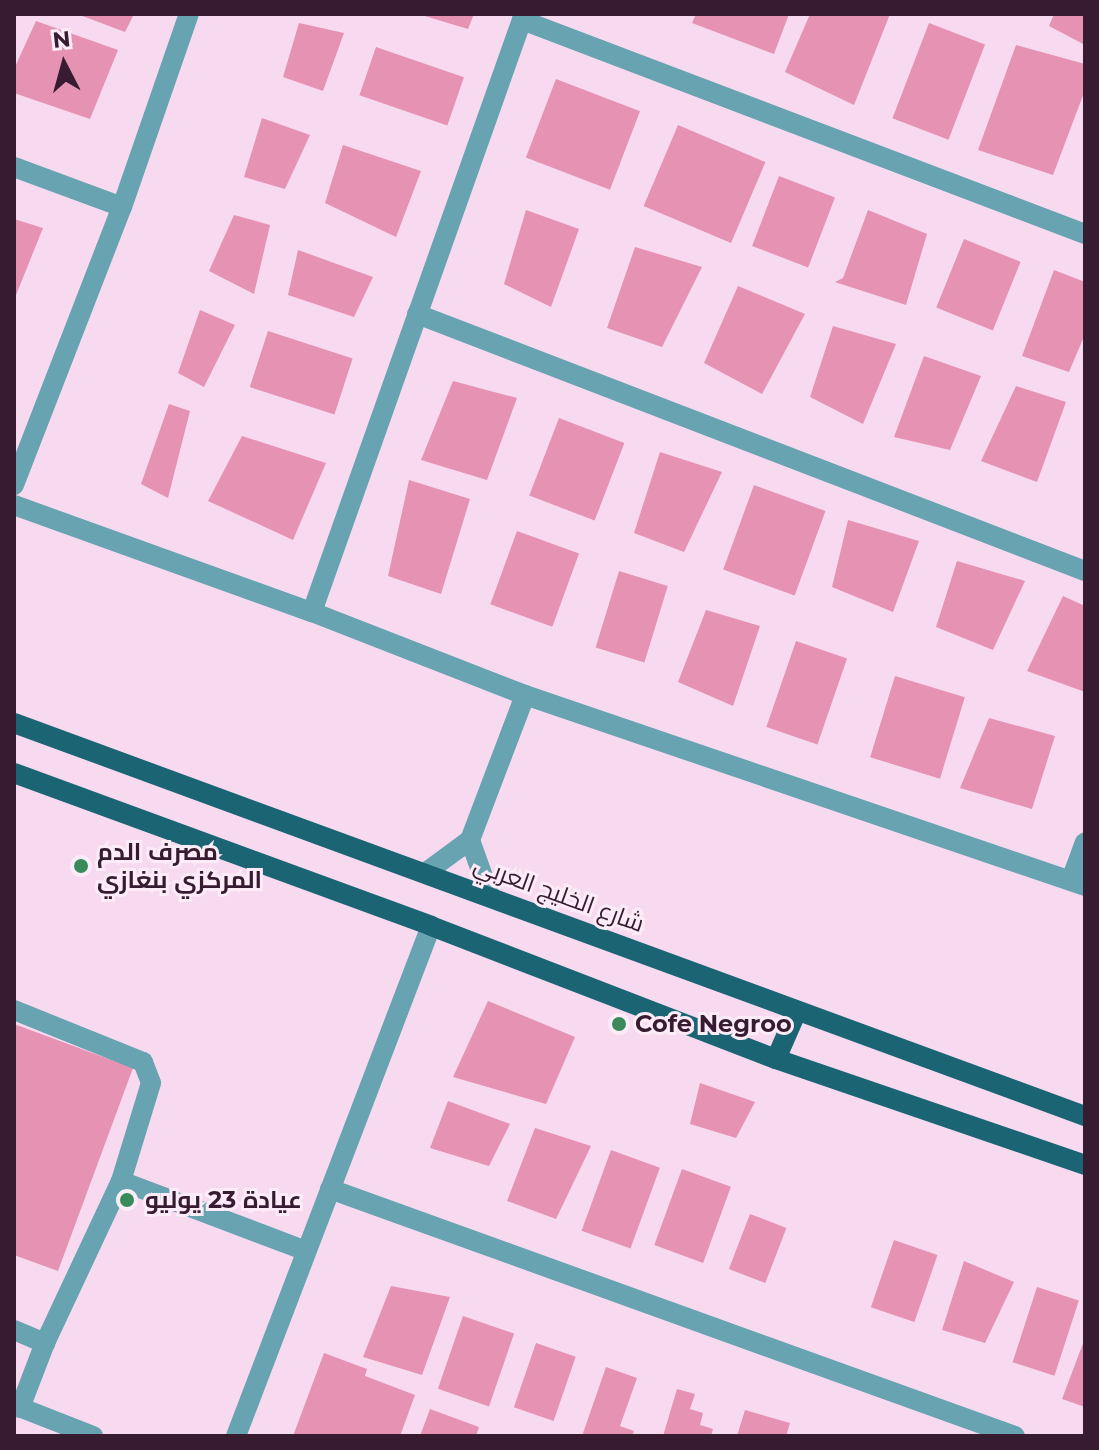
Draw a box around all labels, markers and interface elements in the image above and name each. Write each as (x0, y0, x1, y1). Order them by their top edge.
north arrow (24, 24, 104, 104)
text: N (51, 25, 72, 54)
place label: مصرف الدم المركزي بنغازي (97, 838, 262, 894)
street label: شارع الخليج العربي (470, 850, 648, 938)
marker: مصرف الدم المركزي بنغازي (72, 857, 90, 875)
place label: Cofe Negroo (635, 1010, 792, 1038)
marker: Cofe Negroo (610, 1015, 628, 1033)
place label: عيادة 23 يوليو (145, 1186, 302, 1214)
marker: عيادة 23 يوليو (116, 1189, 138, 1211)

